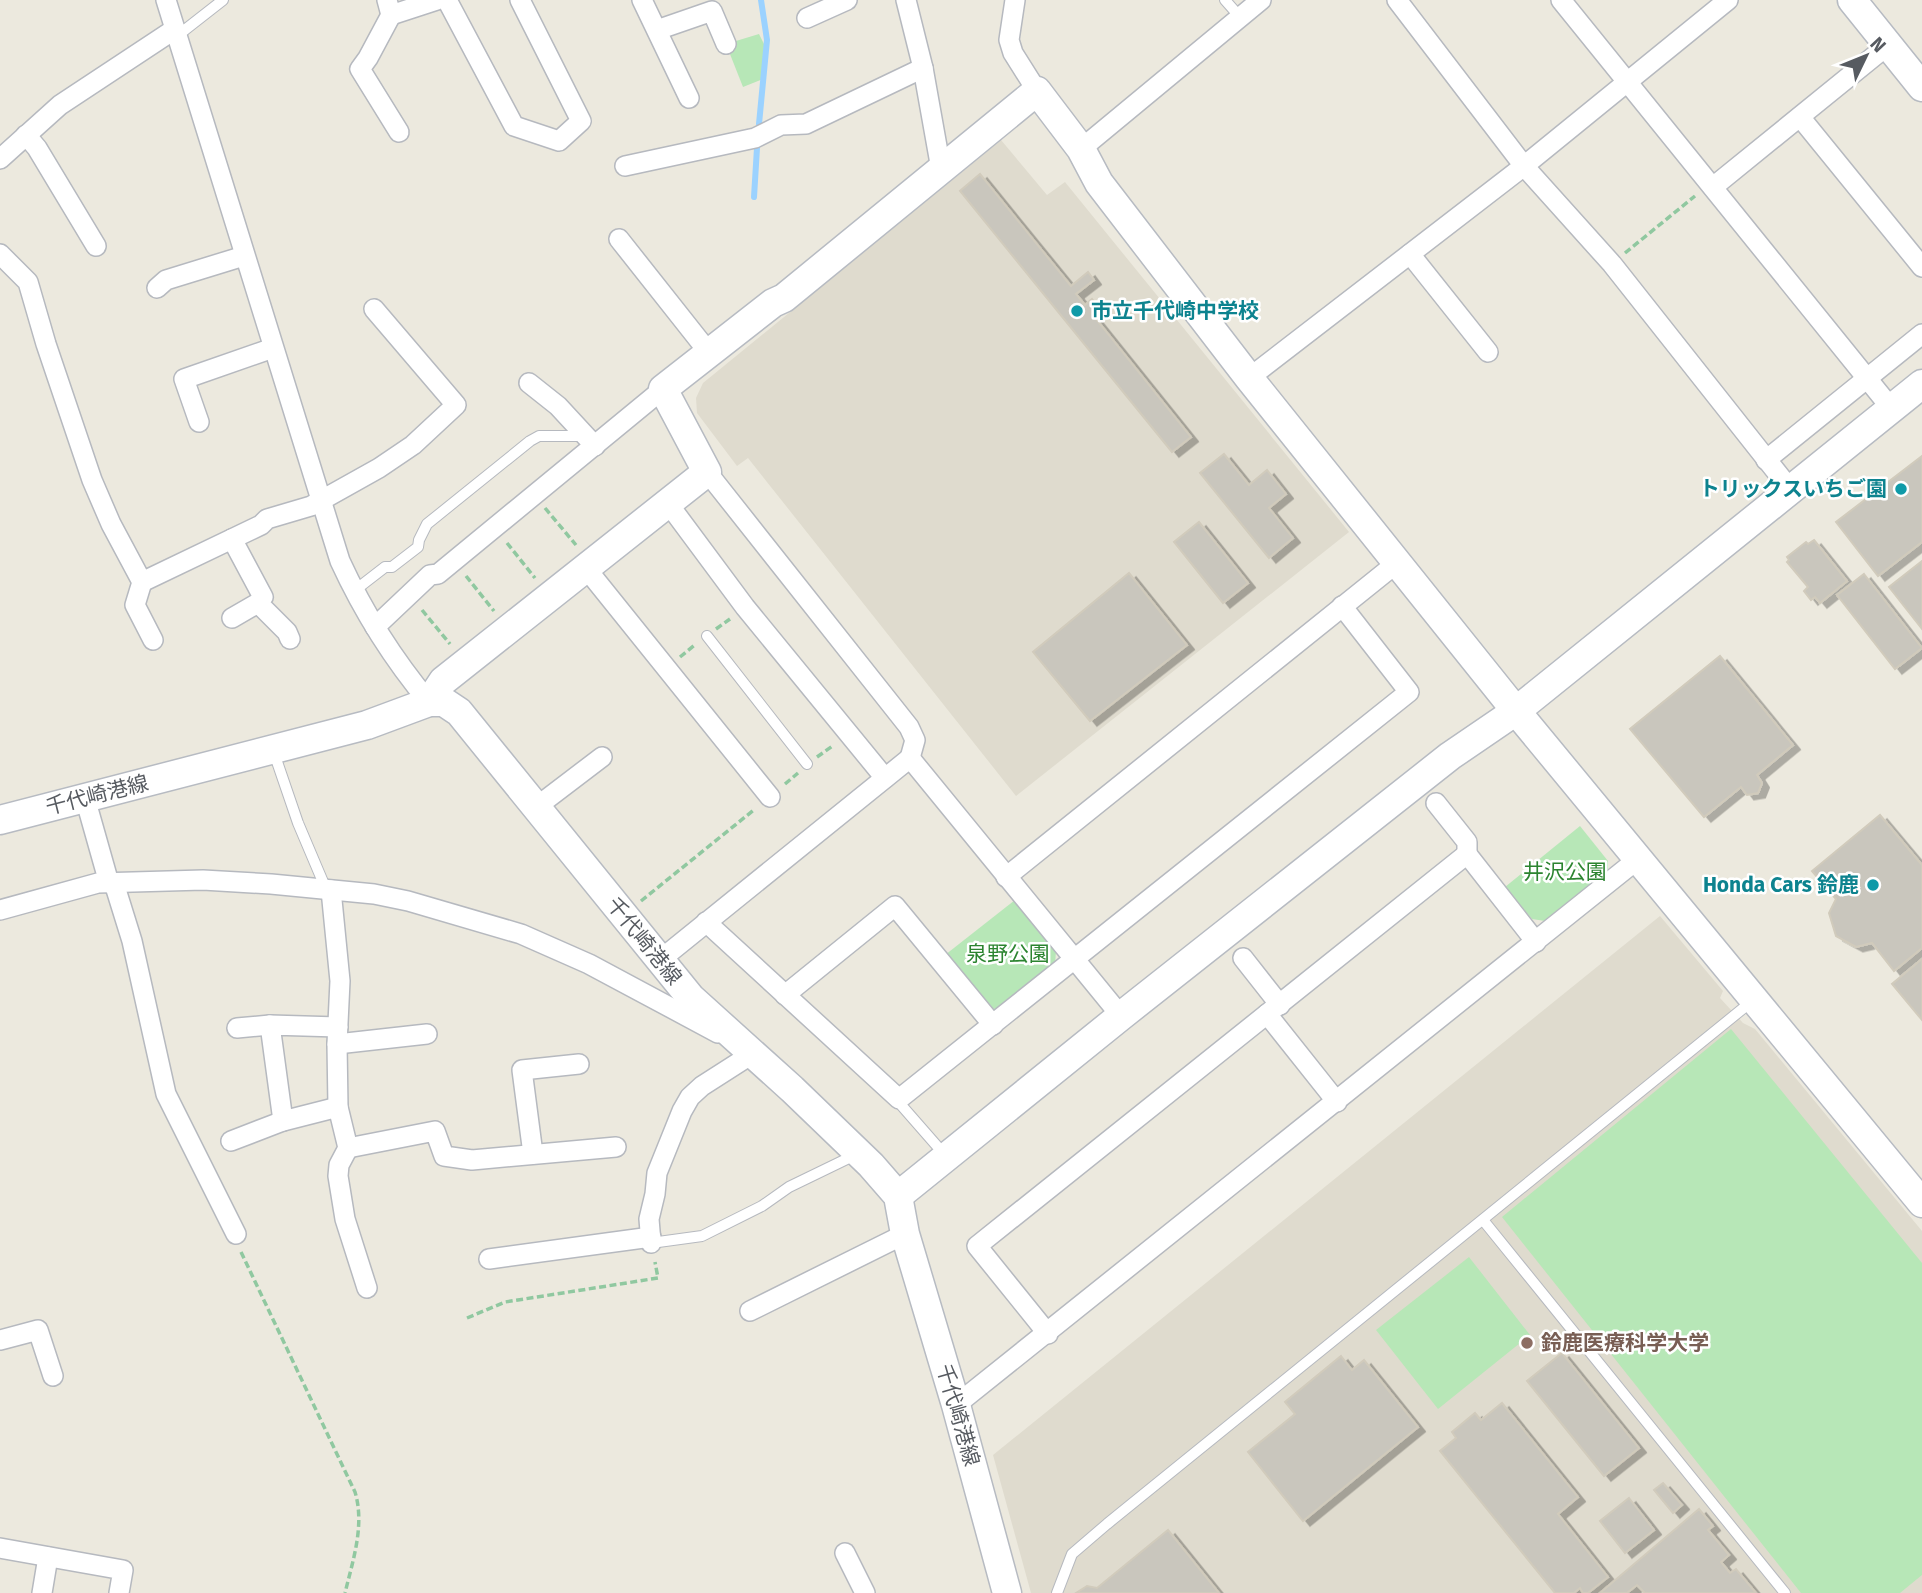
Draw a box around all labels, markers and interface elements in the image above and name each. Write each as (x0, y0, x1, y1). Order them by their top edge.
north arrow (1831, 21, 1901, 91)
text: N (1865, 32, 1891, 57)
place label: 市立千代崎中学校 (1091, 298, 1259, 324)
marker: 市立千代崎中学校 (1069, 303, 1085, 319)
place label: トリックスいちご園 (1699, 476, 1887, 502)
marker: トリックスいちご園 (1893, 481, 1909, 497)
street label: 千代崎港線 (43, 770, 151, 820)
park label: 井沢公園 (1523, 859, 1607, 885)
place label: Honda Cars 鈴鹿 (1703, 872, 1859, 898)
marker: Honda Cars 鈴鹿 (1865, 877, 1881, 893)
street label: 千代崎港線 (601, 892, 687, 990)
park label: 泉野公園 (966, 941, 1050, 967)
place label: 鈴鹿医療科学大学 (1541, 1330, 1709, 1356)
marker: 鈴鹿医療科学大学 (1519, 1335, 1535, 1351)
street label: 千代崎港線 (931, 1361, 985, 1469)

